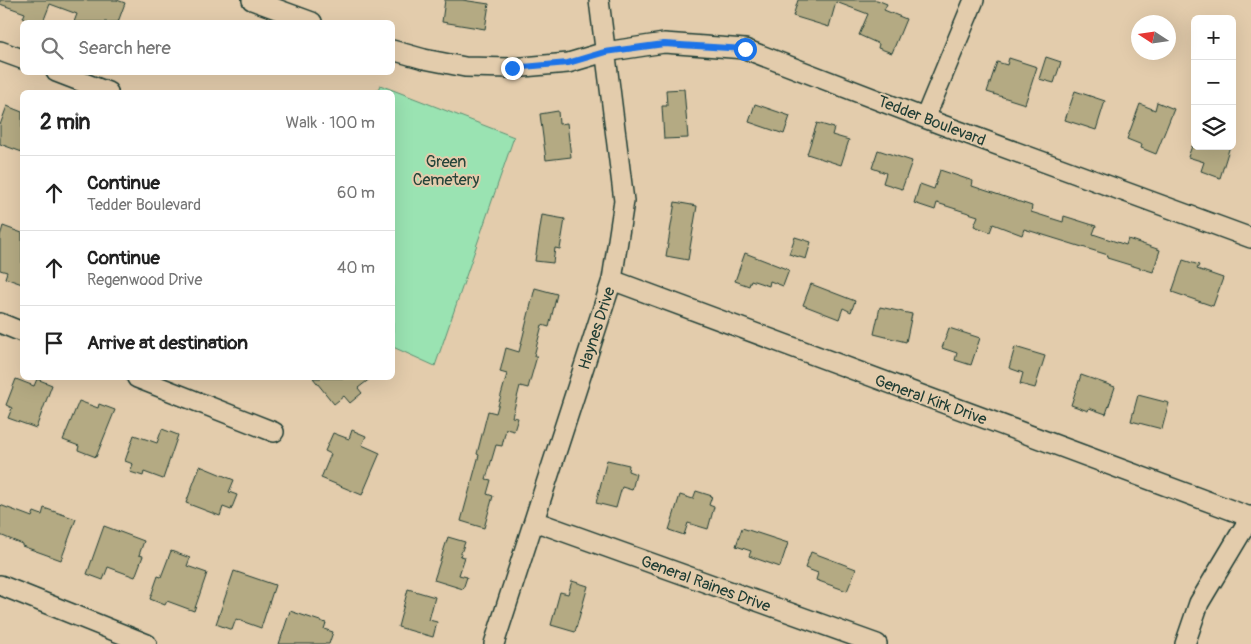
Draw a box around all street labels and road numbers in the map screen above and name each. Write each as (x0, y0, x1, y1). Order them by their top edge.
street label: Tedder Boulevard (875, 91, 988, 151)
street label: Haynes Drive (574, 284, 620, 372)
street label: General Kirk Drive (872, 370, 990, 430)
street label: General Raines Drive (638, 551, 773, 617)

